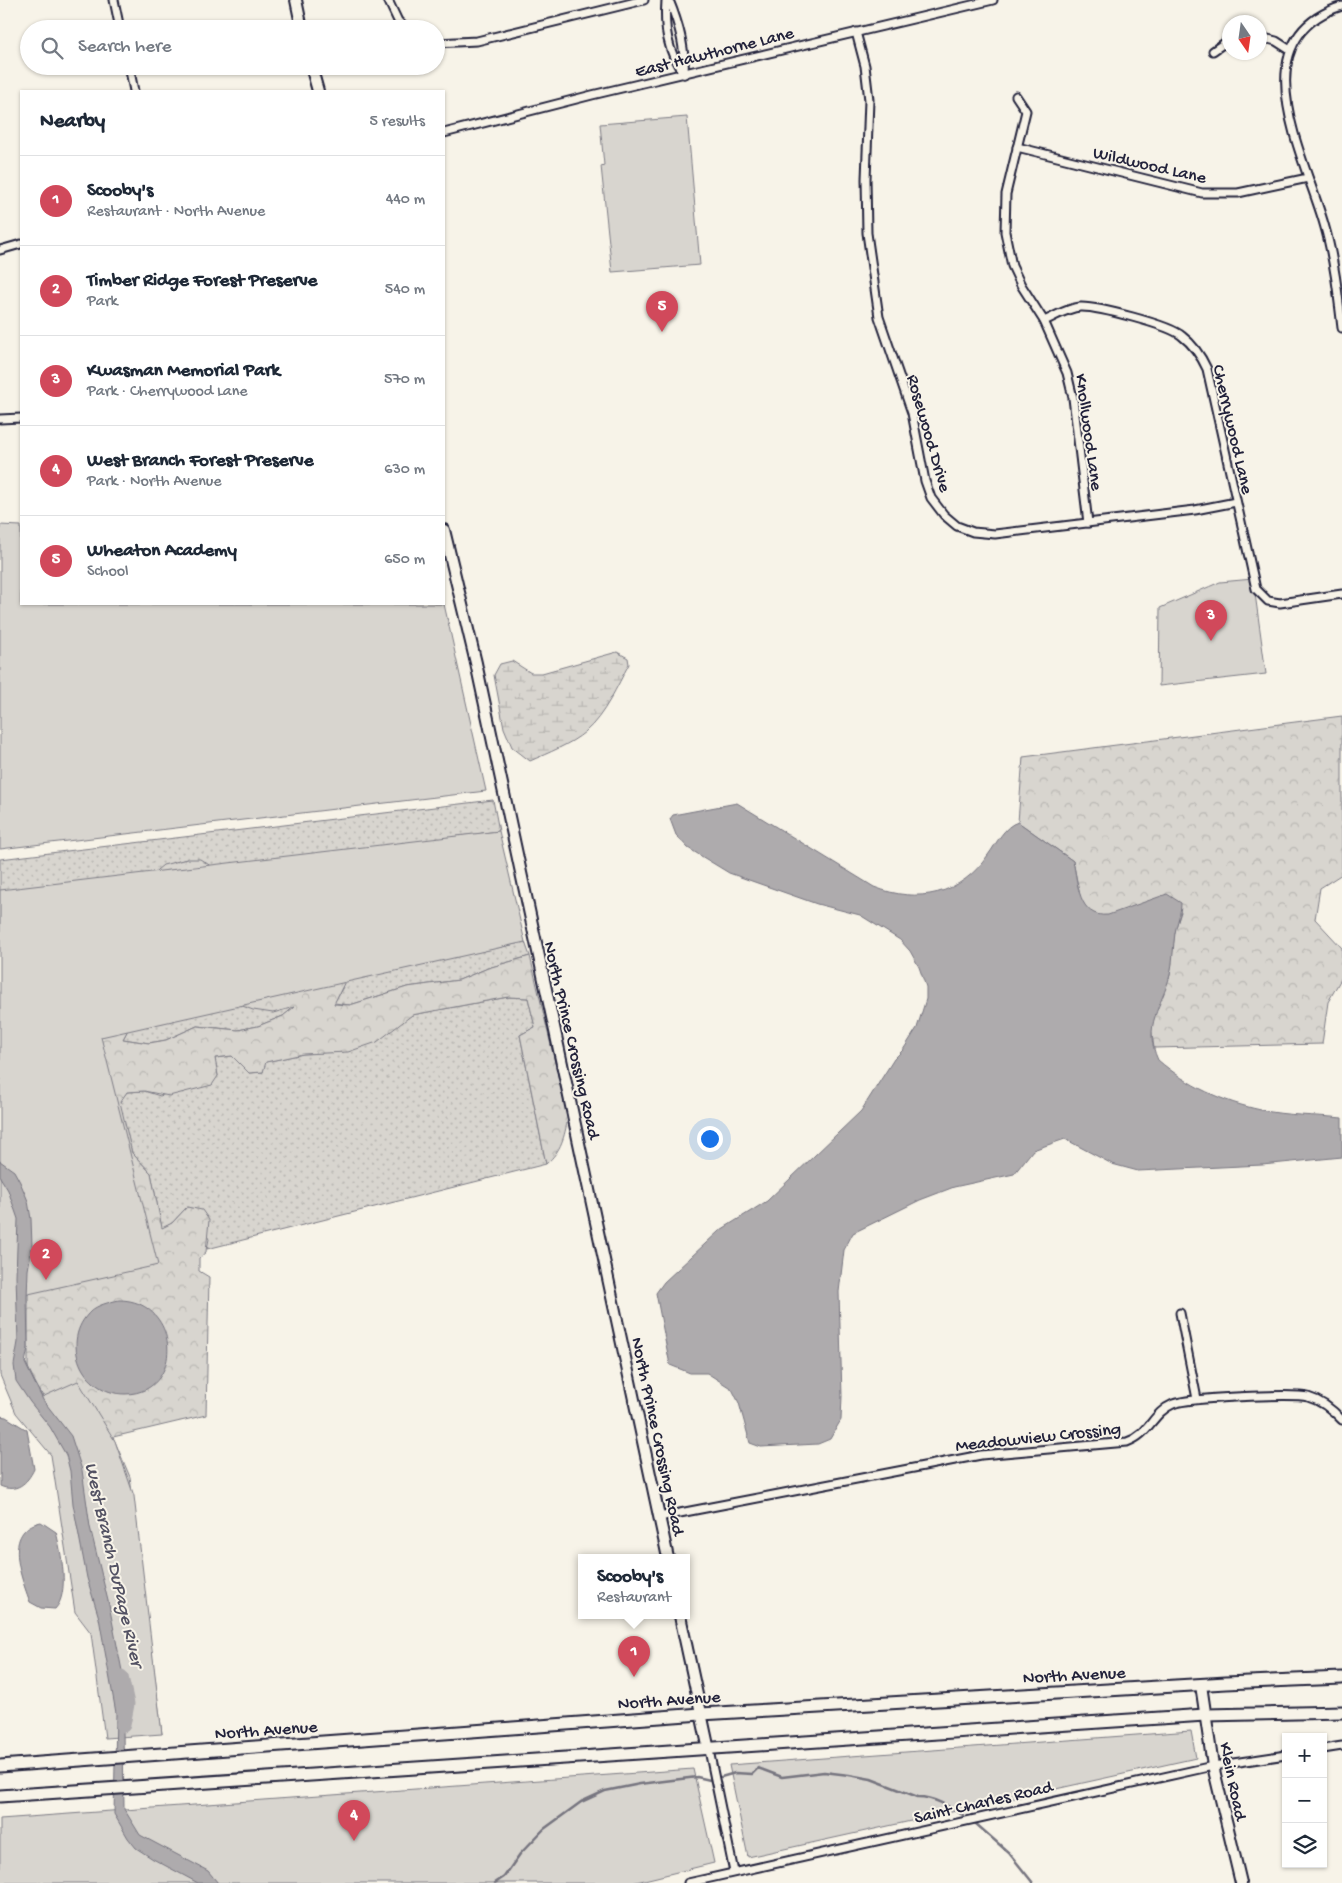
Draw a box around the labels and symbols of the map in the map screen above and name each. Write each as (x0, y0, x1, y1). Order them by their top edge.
north arrow (1222, 15, 1267, 60)
street label: East Hawthorne Lane (633, 23, 797, 83)
street label: Wildwood Lane (1091, 143, 1209, 190)
pin: 5 (646, 291, 678, 332)
street label: Cherrywood Lane (1206, 363, 1257, 497)
street label: Rosewood Drive (901, 372, 955, 496)
street label: Knollwood Lane (1069, 373, 1106, 493)
pin: 3 (1195, 600, 1227, 641)
street label: North Prince Crossing Road (538, 940, 604, 1143)
your location (697, 1126, 723, 1152)
pin: 2 (30, 1239, 62, 1280)
street label: North Prince Crossing Road (625, 1335, 688, 1539)
street label: Meadowview Crossing (954, 1419, 1122, 1458)
water label: West Branch DuPage River (78, 1460, 148, 1673)
pin: 1 (618, 1636, 650, 1677)
street label: North Avenue (1022, 1663, 1127, 1690)
street label: North Avenue (617, 1687, 722, 1716)
street label: North Avenue (214, 1717, 319, 1746)
street label: Klein Road (1213, 1741, 1250, 1824)
street label: Saint Charles Road (912, 1777, 1056, 1830)
pin: 4 (338, 1800, 370, 1841)

